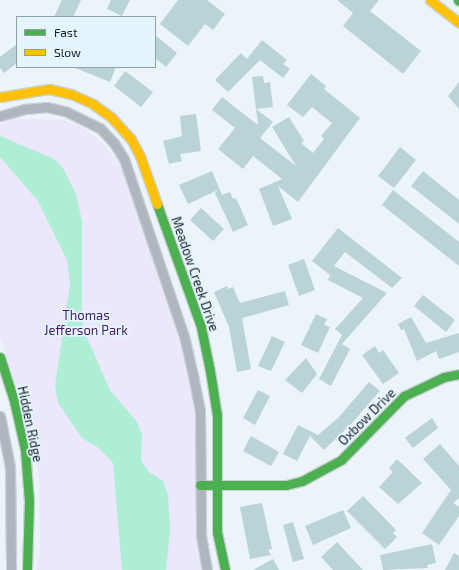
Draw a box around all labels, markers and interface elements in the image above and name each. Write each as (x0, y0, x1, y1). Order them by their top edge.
legend (16, 16, 156, 68)
text: Fast (54, 25, 77, 39)
text: Slow (54, 45, 81, 59)
street label: Meadow Creek Drive (168, 214, 222, 334)
park label: Thomas Jefferson Park (44, 308, 128, 339)
street label: Hidden Ridge (14, 385, 46, 463)
street label: Oxbow Drive (335, 385, 399, 449)

